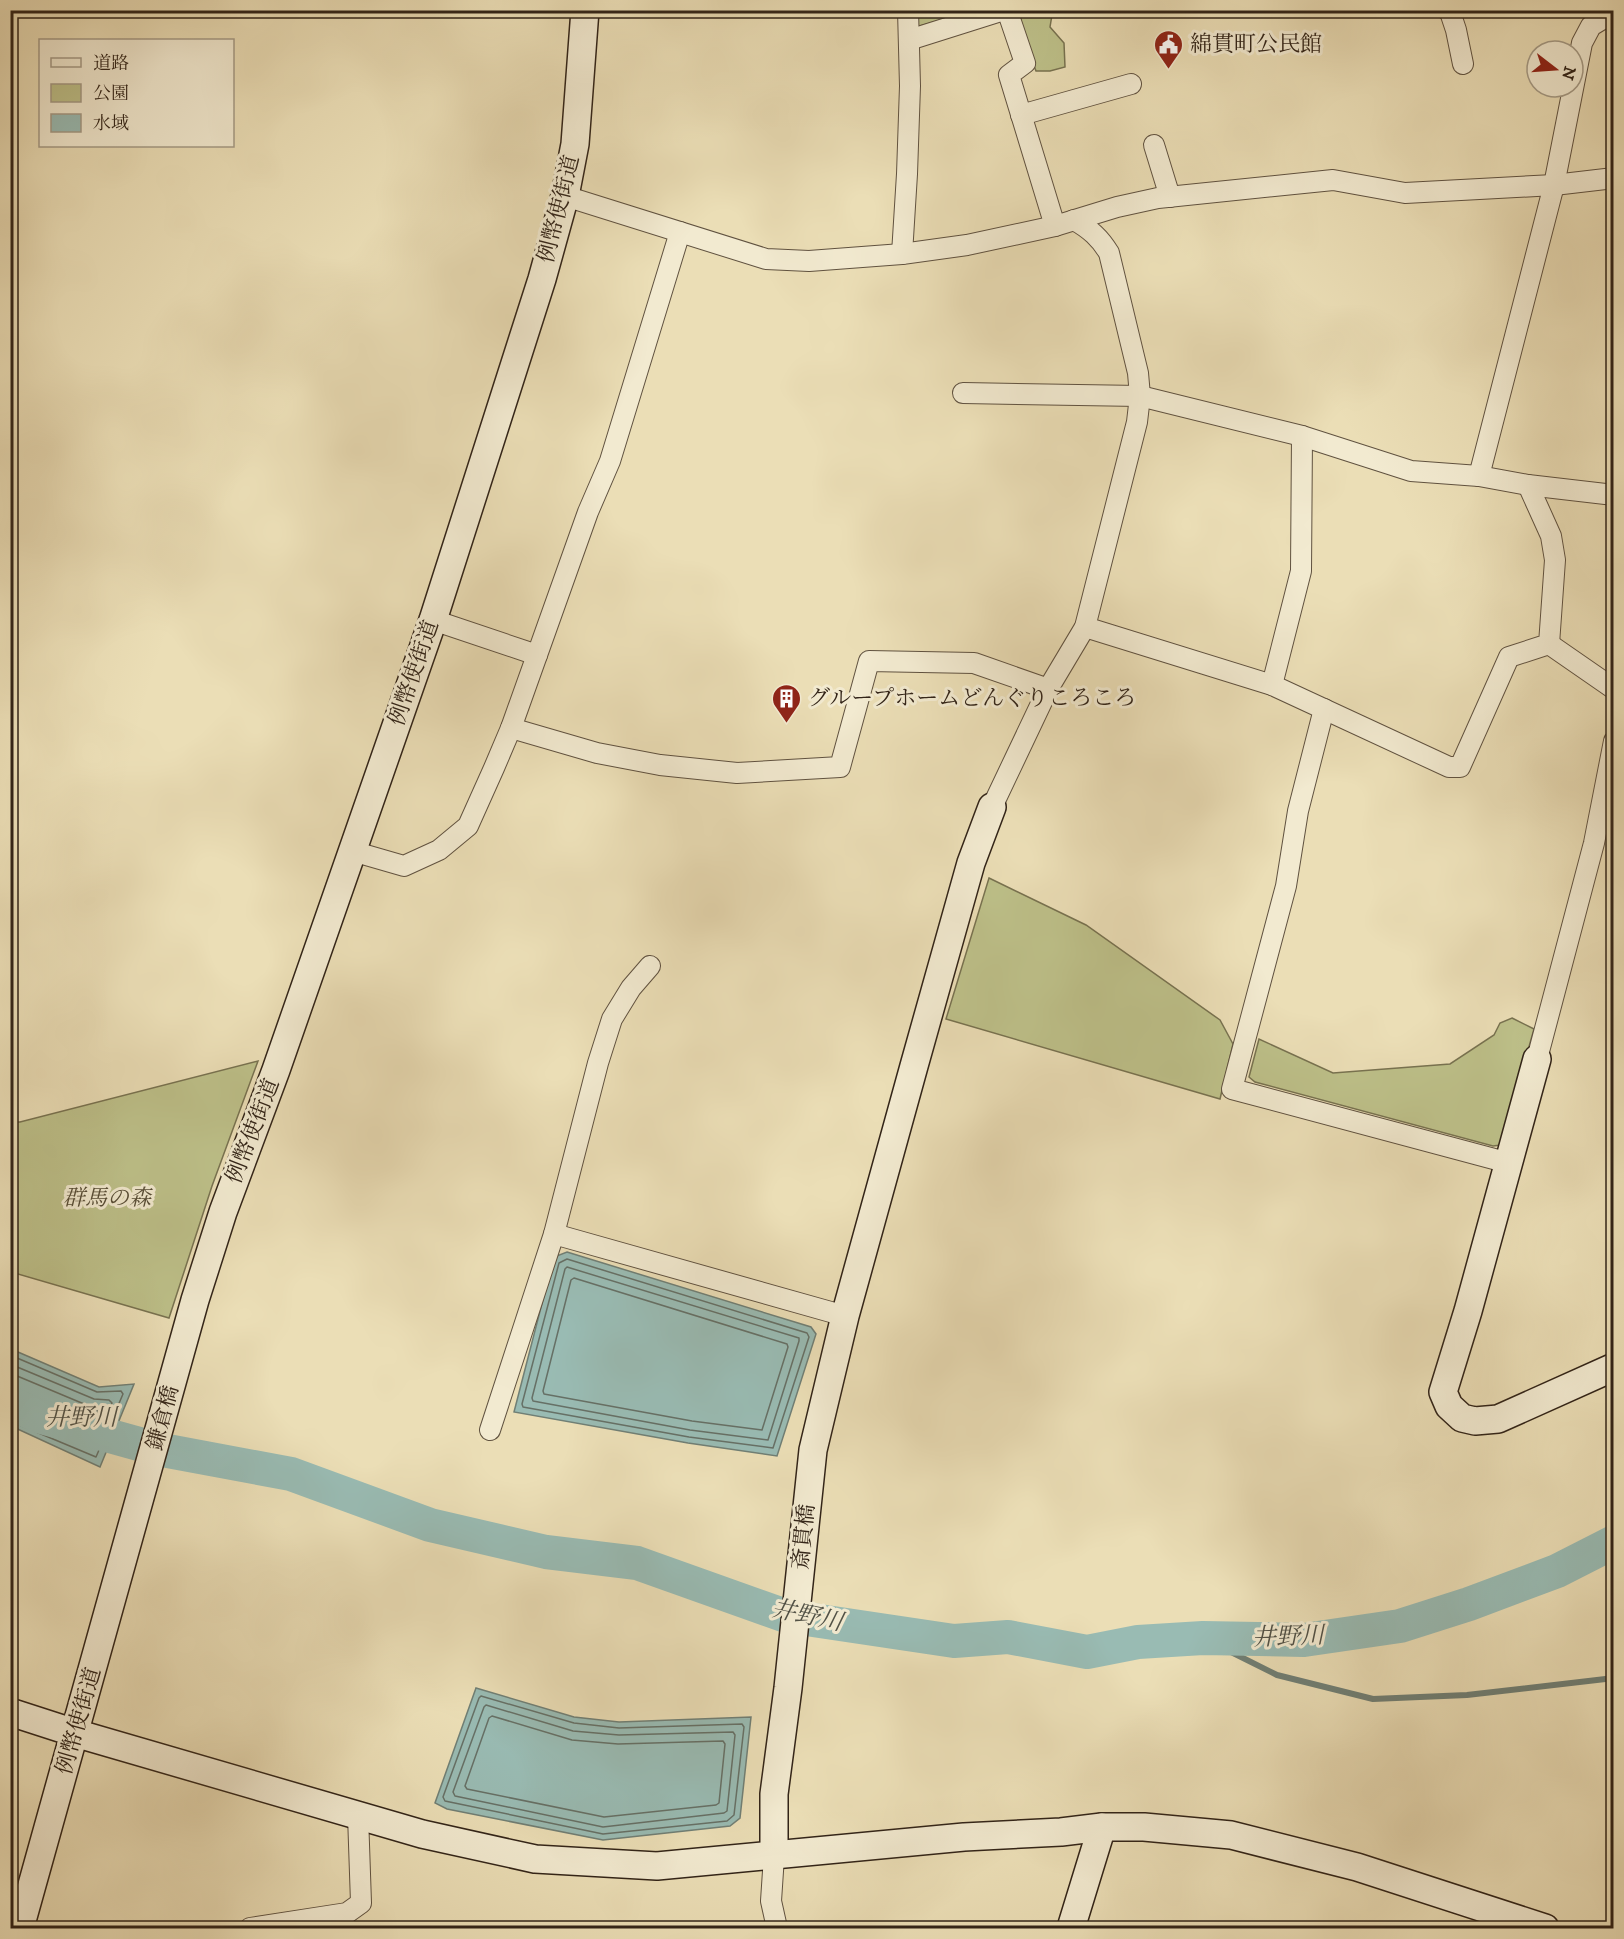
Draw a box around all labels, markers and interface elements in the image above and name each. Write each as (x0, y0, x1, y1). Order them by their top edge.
public building icon: 綿貫町公民館 (1153, 28, 1185, 70)
place label: 綿貫町公民館 (1190, 31, 1322, 58)
legend (39, 39, 234, 147)
north arrow (1525, 39, 1585, 99)
text: 道路 (93, 53, 129, 75)
text: N (1557, 64, 1580, 82)
text: 公園 (93, 83, 129, 105)
text: 水域 (93, 113, 129, 135)
street label: 例幣使街道 (533, 152, 585, 266)
street label: 例幣使街道 (383, 617, 445, 729)
building icon: グループホームどんぐりころころ (771, 682, 803, 724)
place label: グループホームどんぐりころころ (808, 685, 1136, 712)
street label: 例幣使街道 (221, 1075, 285, 1187)
park label: 群馬の森 (63, 1185, 153, 1212)
street label: 鎌倉橋 (141, 1383, 185, 1453)
water label: 井野川 (45, 1403, 120, 1433)
street label: 斎貫橋 (787, 1503, 821, 1571)
water label: 井野川 (769, 1594, 848, 1639)
water label: 井野川 (1251, 1621, 1327, 1653)
street label: 例幣使街道 (51, 1664, 107, 1778)

